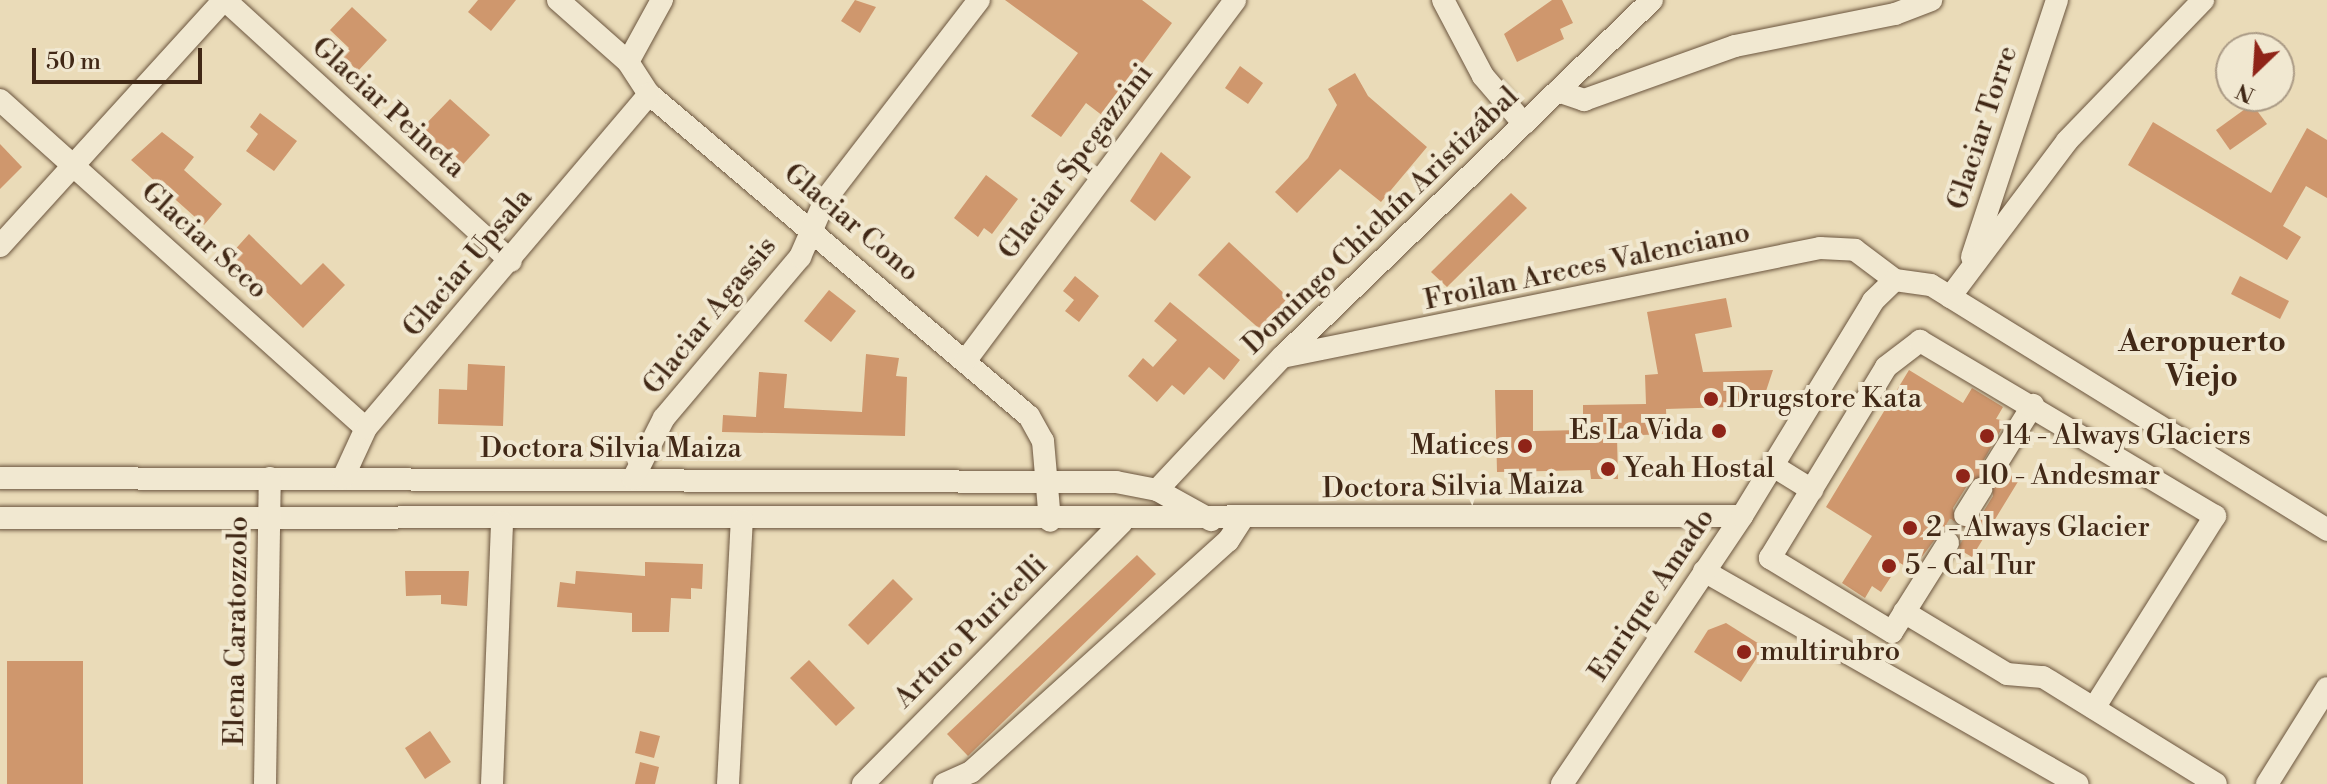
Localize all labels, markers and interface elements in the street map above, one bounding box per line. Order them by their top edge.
street label: Glaciar Peineta [304,30,472,186]
scale bar [36,32,206,82]
north arrow [2215,32,2295,112]
street label: Glaciar Torre [1941,42,2025,214]
text: 50 m [46,47,101,77]
street label: Glaciar Spegazzini [992,58,1160,266]
text: N [2232,76,2259,108]
street label: Domingo Chichín Aristizábal [1236,80,1526,362]
street label: Glaciar Cono [777,157,925,289]
street label: Glaciar Seco [134,175,274,307]
street label: Glaciar Upsala [396,182,540,344]
street label: Froilan Areces Valenciano [1421,216,1753,318]
street label: Glaciar Agassis [636,230,784,402]
district label: Aeropuerto Viejo [2118,324,2286,394]
place label: Drugstore Kata [1727,382,1922,416]
marker: Drugstore Kata [1702,390,1720,408]
place label: Es La Vida [1569,414,1703,448]
place label: 14 - Always Glaciers [2003,419,2251,453]
marker: Es La Vida [1710,422,1728,440]
marker: 14 - Always Glaciers [1978,427,1996,445]
place label: Matices [1410,429,1509,463]
street label: Doctora Silvia Maiza [480,432,742,466]
marker: Matices [1516,437,1534,455]
place label: Yeah Hostal [1624,452,1775,486]
place label: 10 - Andesmar [1979,459,2160,493]
marker: Yeah Hostal [1599,460,1617,478]
marker: 10 - Andesmar [1954,467,1972,485]
street label: Doctora Silvia Maiza [1322,468,1584,506]
street label: Enrique Amado [1582,502,1722,688]
place label: 2 - Always Glacier [1926,511,2150,545]
street label: Elena Caratozzolo [218,516,256,746]
marker: 2 - Always Glacier [1901,519,1919,537]
street label: Arturo Puricelli [888,549,1054,715]
place label: 5 - Cal Tur [1905,549,2036,583]
marker: 5 - Cal Tur [1880,557,1898,575]
place label: multirubro [1760,635,1900,669]
marker: multirubro [1735,643,1753,661]

